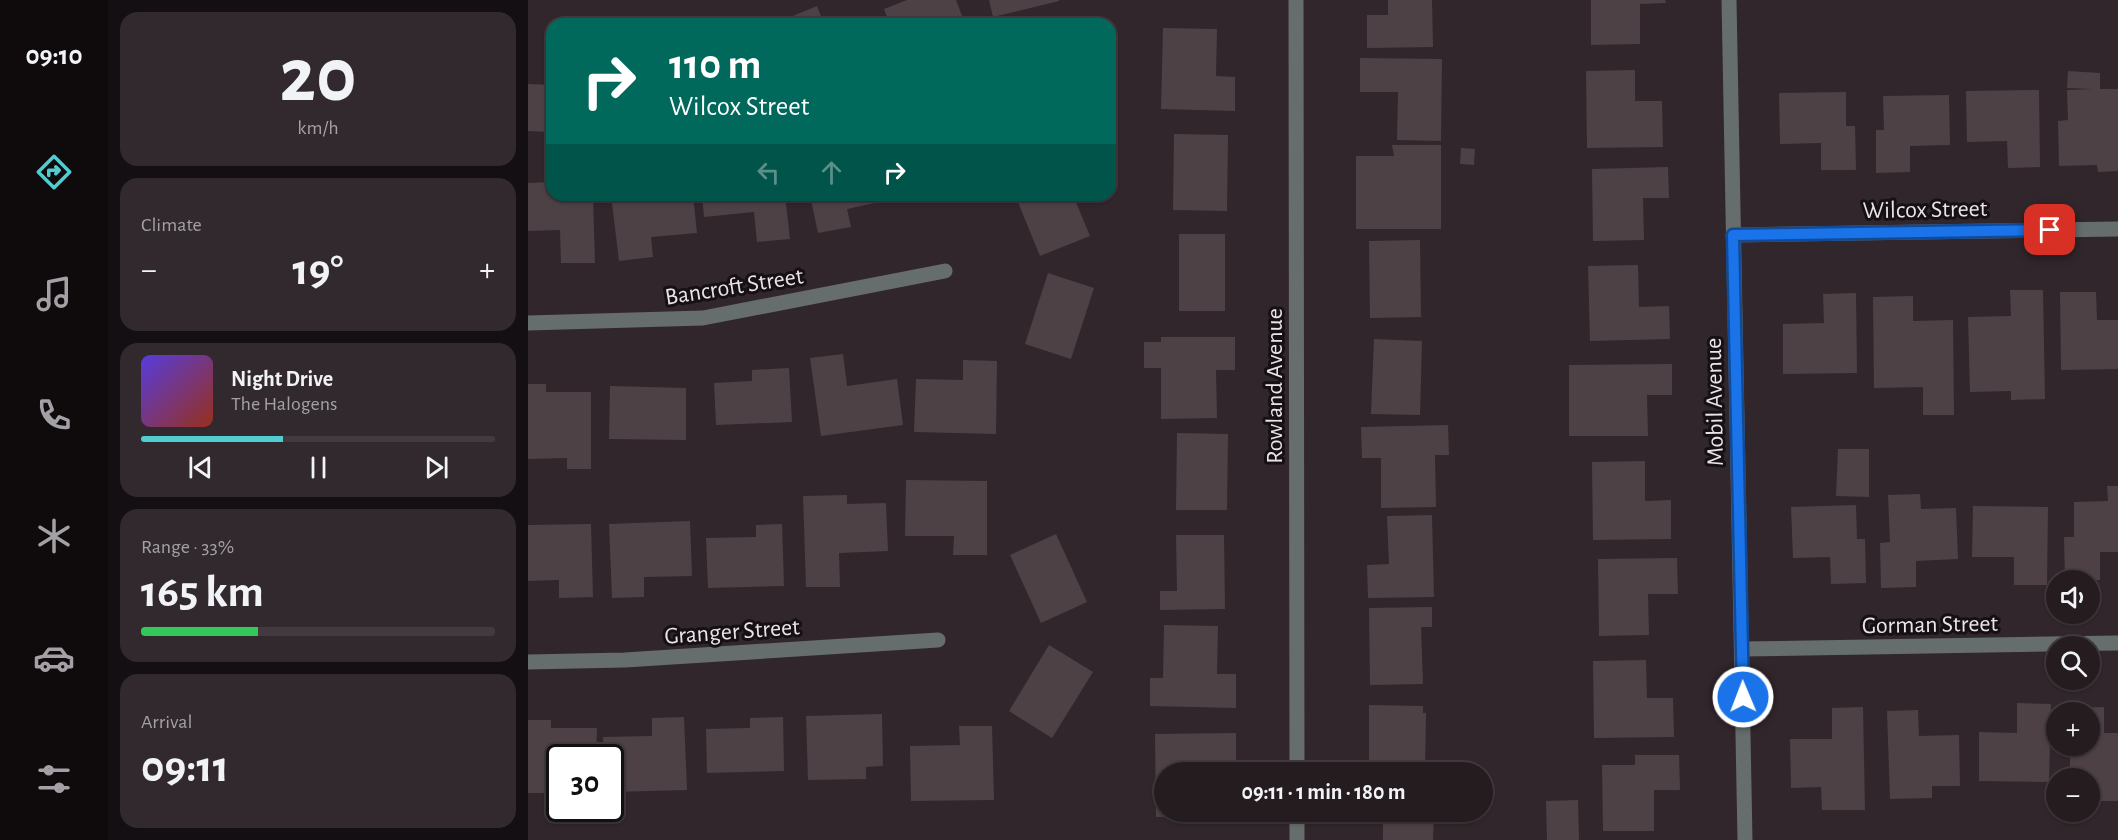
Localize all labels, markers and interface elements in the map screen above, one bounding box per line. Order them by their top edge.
text: 20 [279,38,357,116]
text: 09:10 [25,42,83,69]
icon: right [570,42,648,120]
text: 110 m [669,44,761,86]
text: Wilcox Street [669,93,809,120]
text: km/h [297,118,339,138]
icon: directions [33,151,75,193]
icon: left [752,156,785,189]
icon: ahead [815,156,848,189]
icon: right [878,156,911,189]
street label: Wilcox Street [1862,197,1988,223]
pin [2024,204,2075,255]
icon: arrive [2033,213,2066,246]
text: Climate [141,215,202,235]
text: 19° [292,248,344,293]
text: − [141,254,157,287]
text: + [479,254,495,287]
street label: Bancroft Street [663,264,805,310]
icon: music [33,273,75,315]
street label: Rowland Avenue [1263,308,1287,464]
street label: Mobil Avenue [1702,338,1728,466]
text: Night Drive [231,368,333,390]
icon: phone [33,394,75,436]
text: The Halogens [231,394,337,414]
icon: previous [184,451,217,484]
icon: pause [302,451,335,484]
icon: next [420,451,453,484]
icon: climate [33,515,75,557]
text: Range · 33% [141,537,234,557]
text: 165 km [141,570,264,615]
map controls [2046,570,2100,822]
button: sound [2046,570,2100,624]
street label: Gorman Street [1862,612,1999,638]
street label: Granger Street [664,615,801,649]
button: search [2046,636,2100,690]
icon: car [33,637,75,679]
position arrow [1711,665,1775,729]
button: + [2046,702,2100,756]
text: Arrival [141,712,192,732]
speed limit sign: 30 [546,744,624,822]
text: 09:11 [141,745,229,790]
icon: filters [33,758,75,800]
button: − [2046,768,2100,822]
text: 09:11 · 1 min · 180 m [1241,781,1406,803]

